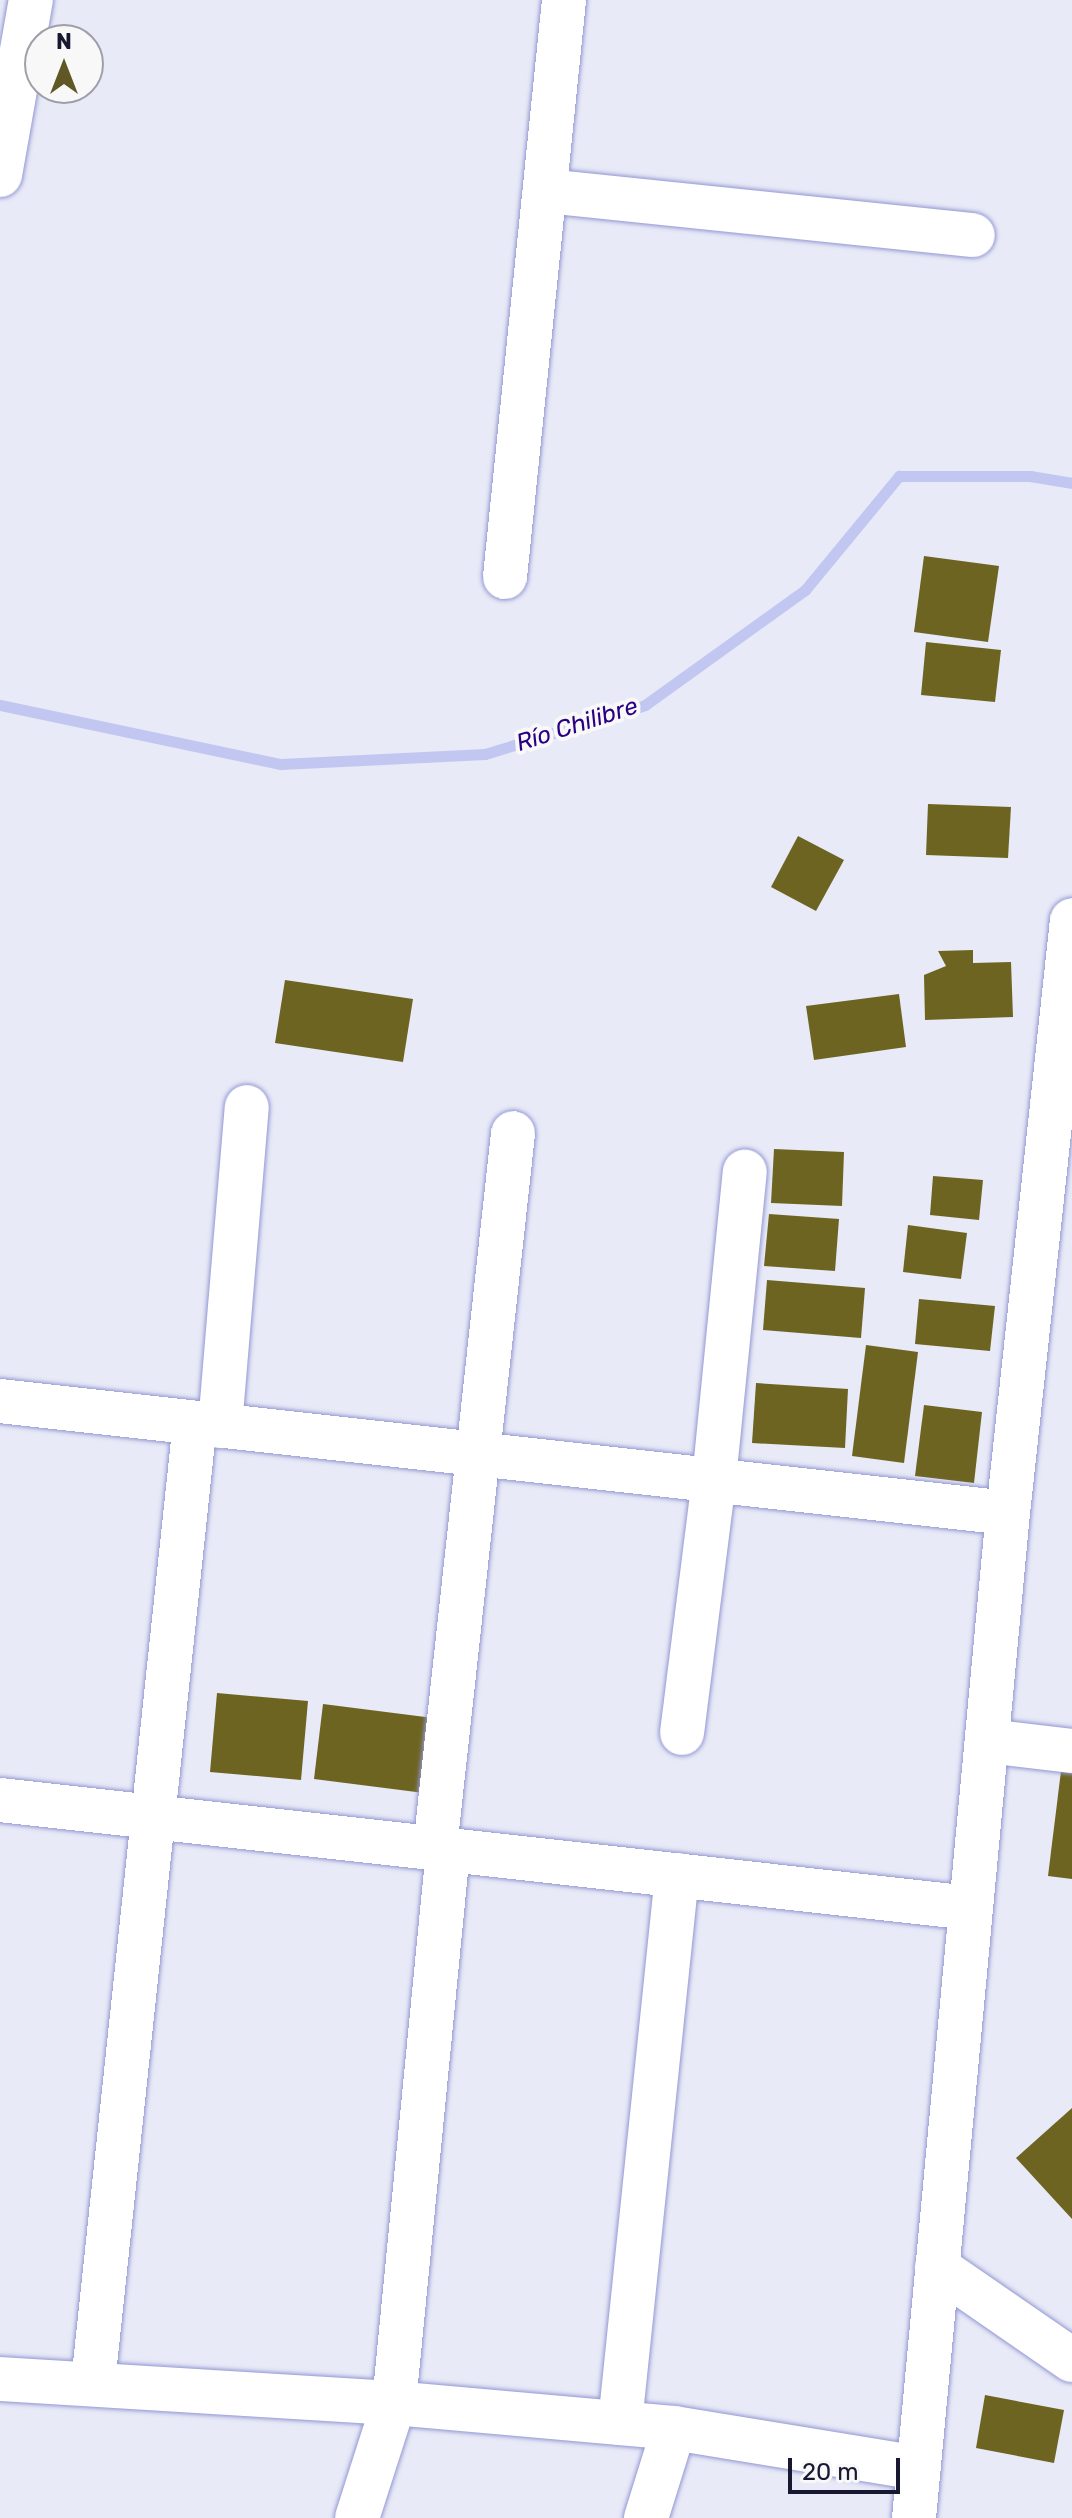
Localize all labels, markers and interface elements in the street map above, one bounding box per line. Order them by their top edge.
north arrow [24,24,104,104]
text: N [56,28,72,55]
water label: Río Chilibre [513,692,641,758]
scale bar [792,2442,904,2492]
text: 20 m [802,2458,859,2486]

